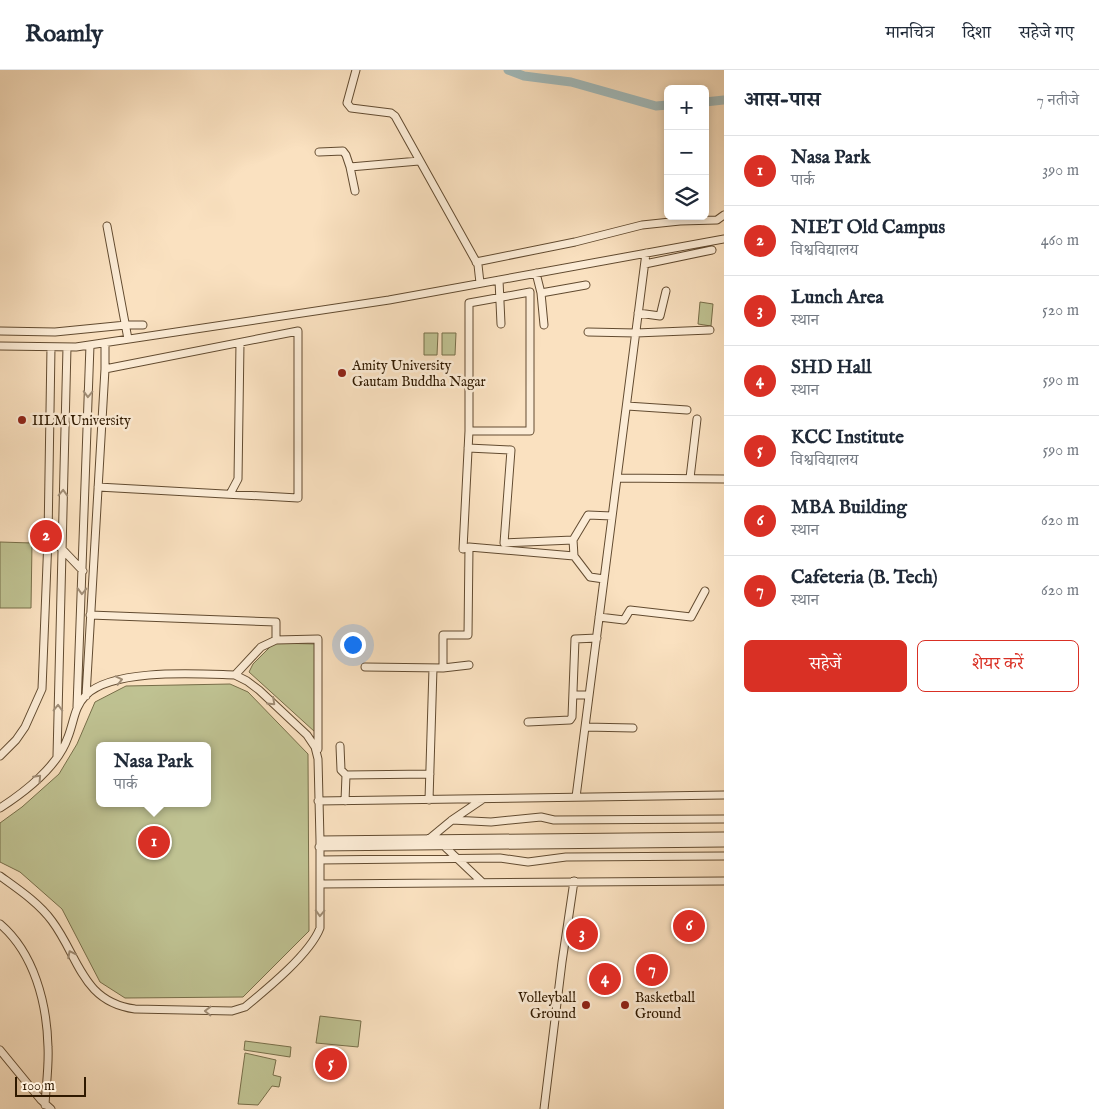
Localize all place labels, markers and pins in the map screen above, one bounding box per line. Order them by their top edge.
place label: Amity University Gautam Buddha Nagar [351,357,486,391]
marker: Amity University Gautam Buddha Nagar [336,367,348,379]
place label: IILM University [32,412,131,430]
marker: IILM University [16,414,28,426]
pin: 2 [30,517,62,555]
pin: 1 [138,823,170,861]
pin: 6 [673,907,705,945]
pin: 3 [566,915,598,953]
pin: 7 [636,951,668,989]
pin: 4 [589,960,621,998]
place label: Volleyball Ground [517,989,577,1023]
place label: Basketball Ground [635,989,695,1023]
marker: Volleyball Ground [580,999,592,1011]
marker: Basketball Ground [619,999,631,1011]
pin: 5 [315,1045,347,1083]

